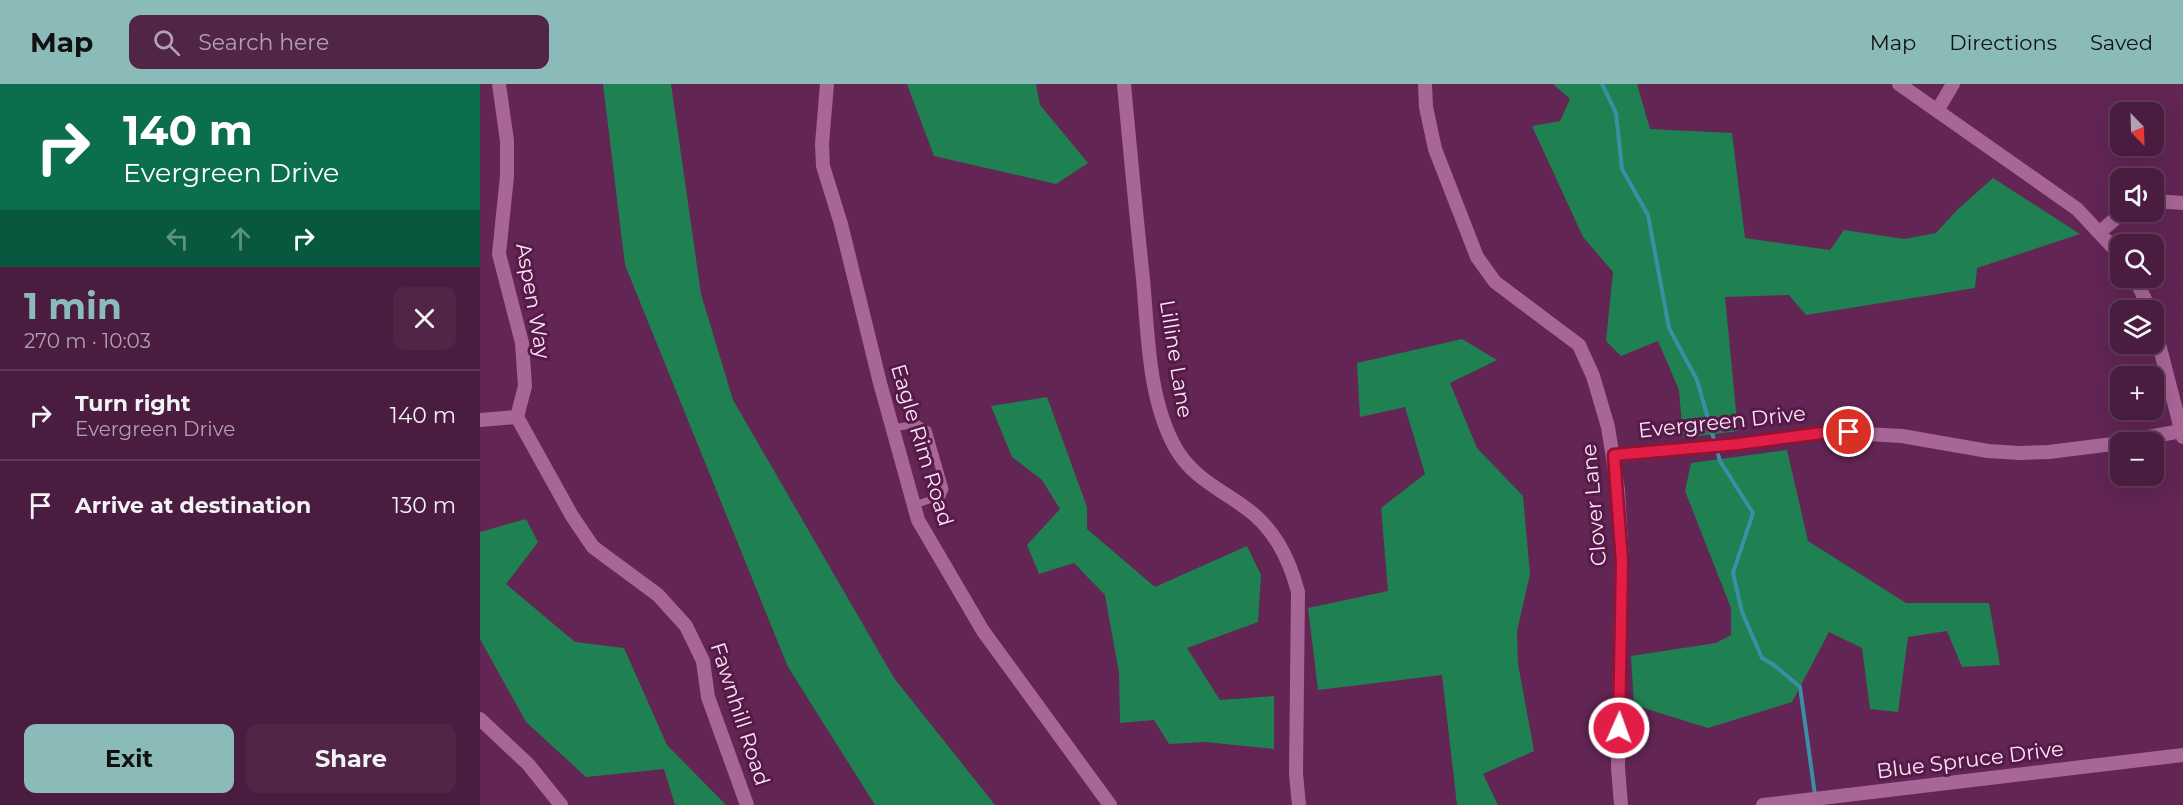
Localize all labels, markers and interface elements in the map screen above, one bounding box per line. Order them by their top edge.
search box [129,15,549,69]
text: Map [30,25,93,59]
icon: search [150,26,183,59]
text: Search here [198,29,329,56]
text: Map [1870,30,1916,55]
text: Directions [1949,30,2057,55]
text: Saved [2090,30,2153,55]
north arrow [2110,102,2164,156]
map controls [2110,102,2164,486]
text: 140 m [123,104,253,156]
icon: right [24,108,102,186]
text: Evergreen Drive [123,156,339,189]
button: sound [2110,168,2164,222]
icon: left [161,222,194,255]
icon: ahead [224,222,257,255]
icon: right [287,222,320,255]
button: search [2110,234,2164,288]
street label: Aspen Way [511,241,556,361]
text: 1 min [24,284,122,328]
button: close [393,287,456,350]
street label: Lilline Lane [1155,298,1198,420]
button: layers [2110,300,2164,354]
text: 270 m · 10:03 [24,329,151,353]
street label: Eagle Rim Road [886,361,959,529]
button: + [2110,366,2164,420]
text: Turn right [75,390,190,417]
icon: right [24,399,57,432]
street label: Evergreen Drive [1637,400,1807,443]
text: 140 m [390,402,456,429]
pin [1823,406,1874,457]
icon: arrive [1832,415,1865,448]
text: Evergreen Drive [75,417,235,441]
button: − [2110,432,2164,486]
street label: Clover Lane [1576,443,1611,567]
icon: arrive [24,489,57,522]
text: Arrive at destination [75,492,311,519]
text: 130 m [392,492,456,519]
street label: Fawnhill Road [706,639,775,789]
position arrow [1587,696,1651,760]
button: Exit [24,724,234,793]
button: Share [246,724,456,793]
street label: Blue Spruce Drive [1875,736,2065,783]

